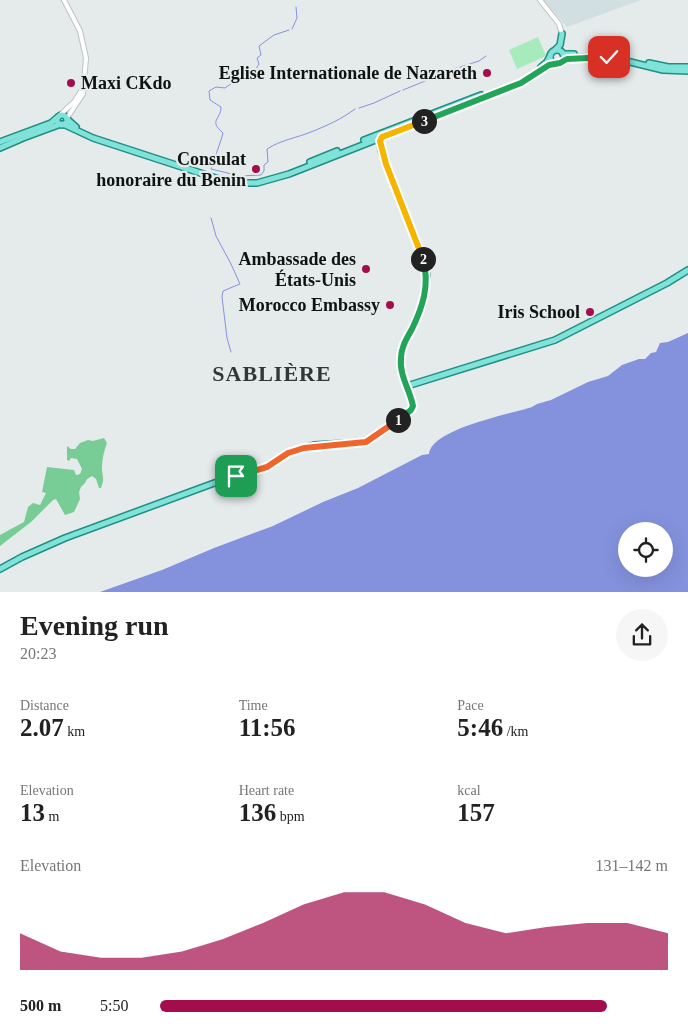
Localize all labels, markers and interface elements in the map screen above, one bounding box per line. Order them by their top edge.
pin [588,36,630,78]
icon: check [595,43,623,71]
place label: Eglise Internationale de Nazareth [219,63,477,83]
marker: Eglise Internationale de Nazareth [481,67,493,79]
place label: Maxi CKdo [81,73,172,93]
marker: Maxi CKdo [65,77,77,89]
pin: 3 [412,108,436,134]
text: 3 [421,114,428,129]
place label: Consulat honoraire du Benin [96,149,246,190]
marker: Consulat honoraire du Benin [250,163,262,175]
pin: 2 [410,246,436,272]
place label: Ambassade des États-Unis [238,249,356,290]
text: 2 [420,252,427,267]
marker: Ambassade des États-Unis [360,263,372,275]
place label: Morocco Embassy [239,295,380,315]
marker: Morocco Embassy [384,299,396,311]
place label: Iris School [497,302,580,322]
marker: Iris School [584,306,596,318]
district label: SABLIÈRE [212,361,332,386]
pin: 1 [386,408,410,432]
text: 1 [395,413,402,428]
pin [215,455,257,497]
icon: arrive [222,462,250,490]
map controls [618,522,673,577]
button: locate [618,522,673,577]
button: share [616,609,668,661]
text: Evening run [20,610,169,641]
text: 20:23 [20,645,56,662]
text: Distance [20,698,69,713]
text: Time [239,698,268,713]
text: Pace [457,698,484,713]
text: 2.07 [20,714,64,741]
text: 11:56 [239,714,296,741]
text: 5:46 [457,714,503,741]
text: km [64,724,85,739]
text: /km [503,724,528,739]
text: Elevation [20,783,74,798]
text: Heart rate [239,783,294,798]
text: kcal [457,783,481,798]
text: 13 [20,799,45,826]
text: 136 [239,799,276,826]
text: 157 [457,799,495,826]
text: m [45,809,59,824]
text: bpm [276,809,305,824]
text: Elevation [20,857,81,874]
text: 131–142 m [596,857,668,874]
text: 500 m [20,997,61,1014]
text: 5:50 [100,997,128,1014]

